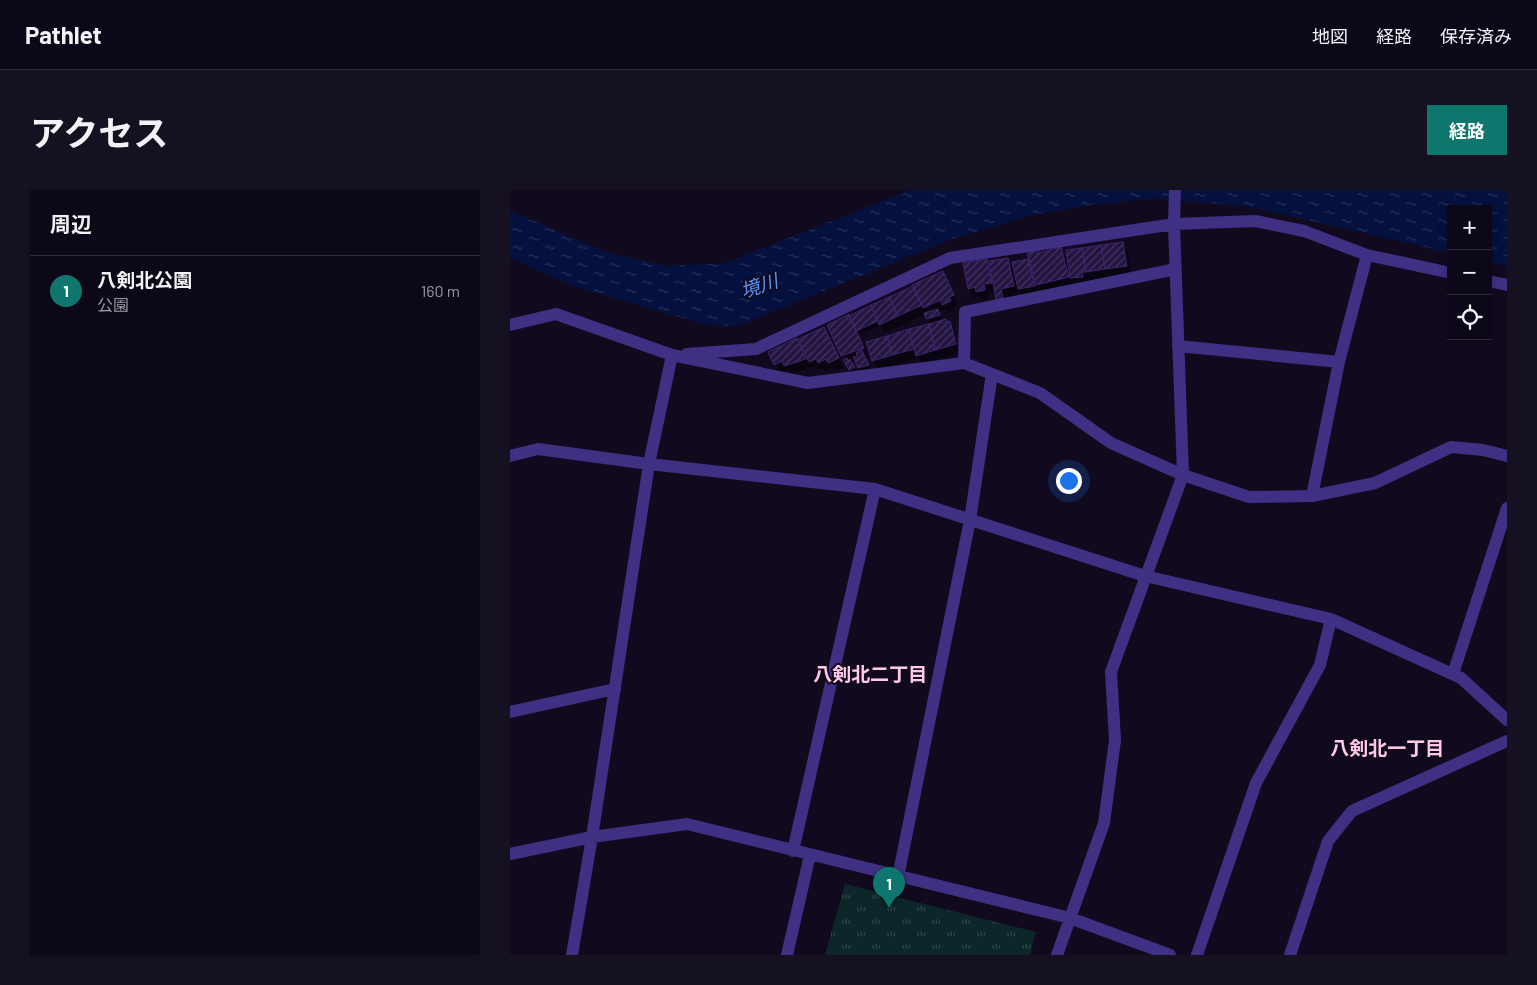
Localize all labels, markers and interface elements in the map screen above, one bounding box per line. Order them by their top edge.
text: Pathlet [25,20,102,49]
text: 地図 [1312,25,1348,47]
text: 経路 [1376,25,1412,47]
text: 保存済み [1440,25,1512,47]
button: 経路 [1427,105,1507,155]
text: アクセス [30,111,168,153]
map controls [1447,205,1492,340]
button: + [1447,205,1492,250]
text: 周辺 [50,211,92,236]
button: − [1447,250,1492,295]
text: 八剣北公園 [97,268,192,291]
water label: 境川 [737,268,783,302]
text: 1 [63,281,69,300]
text: 160 m [421,281,460,300]
text: 公園 [97,295,129,314]
button: locate [1447,295,1492,340]
your location [1056,468,1082,494]
district label: 八剣北二丁目 [813,662,927,685]
district label: 八剣北一丁目 [1330,736,1444,759]
pin: 1 [873,867,905,908]

